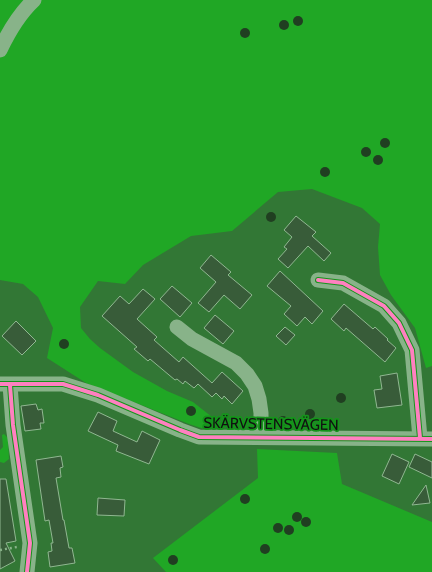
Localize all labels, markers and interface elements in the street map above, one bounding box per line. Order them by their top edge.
street label: SKÄRVSTENSVÄGEN [203,414,339,434]

